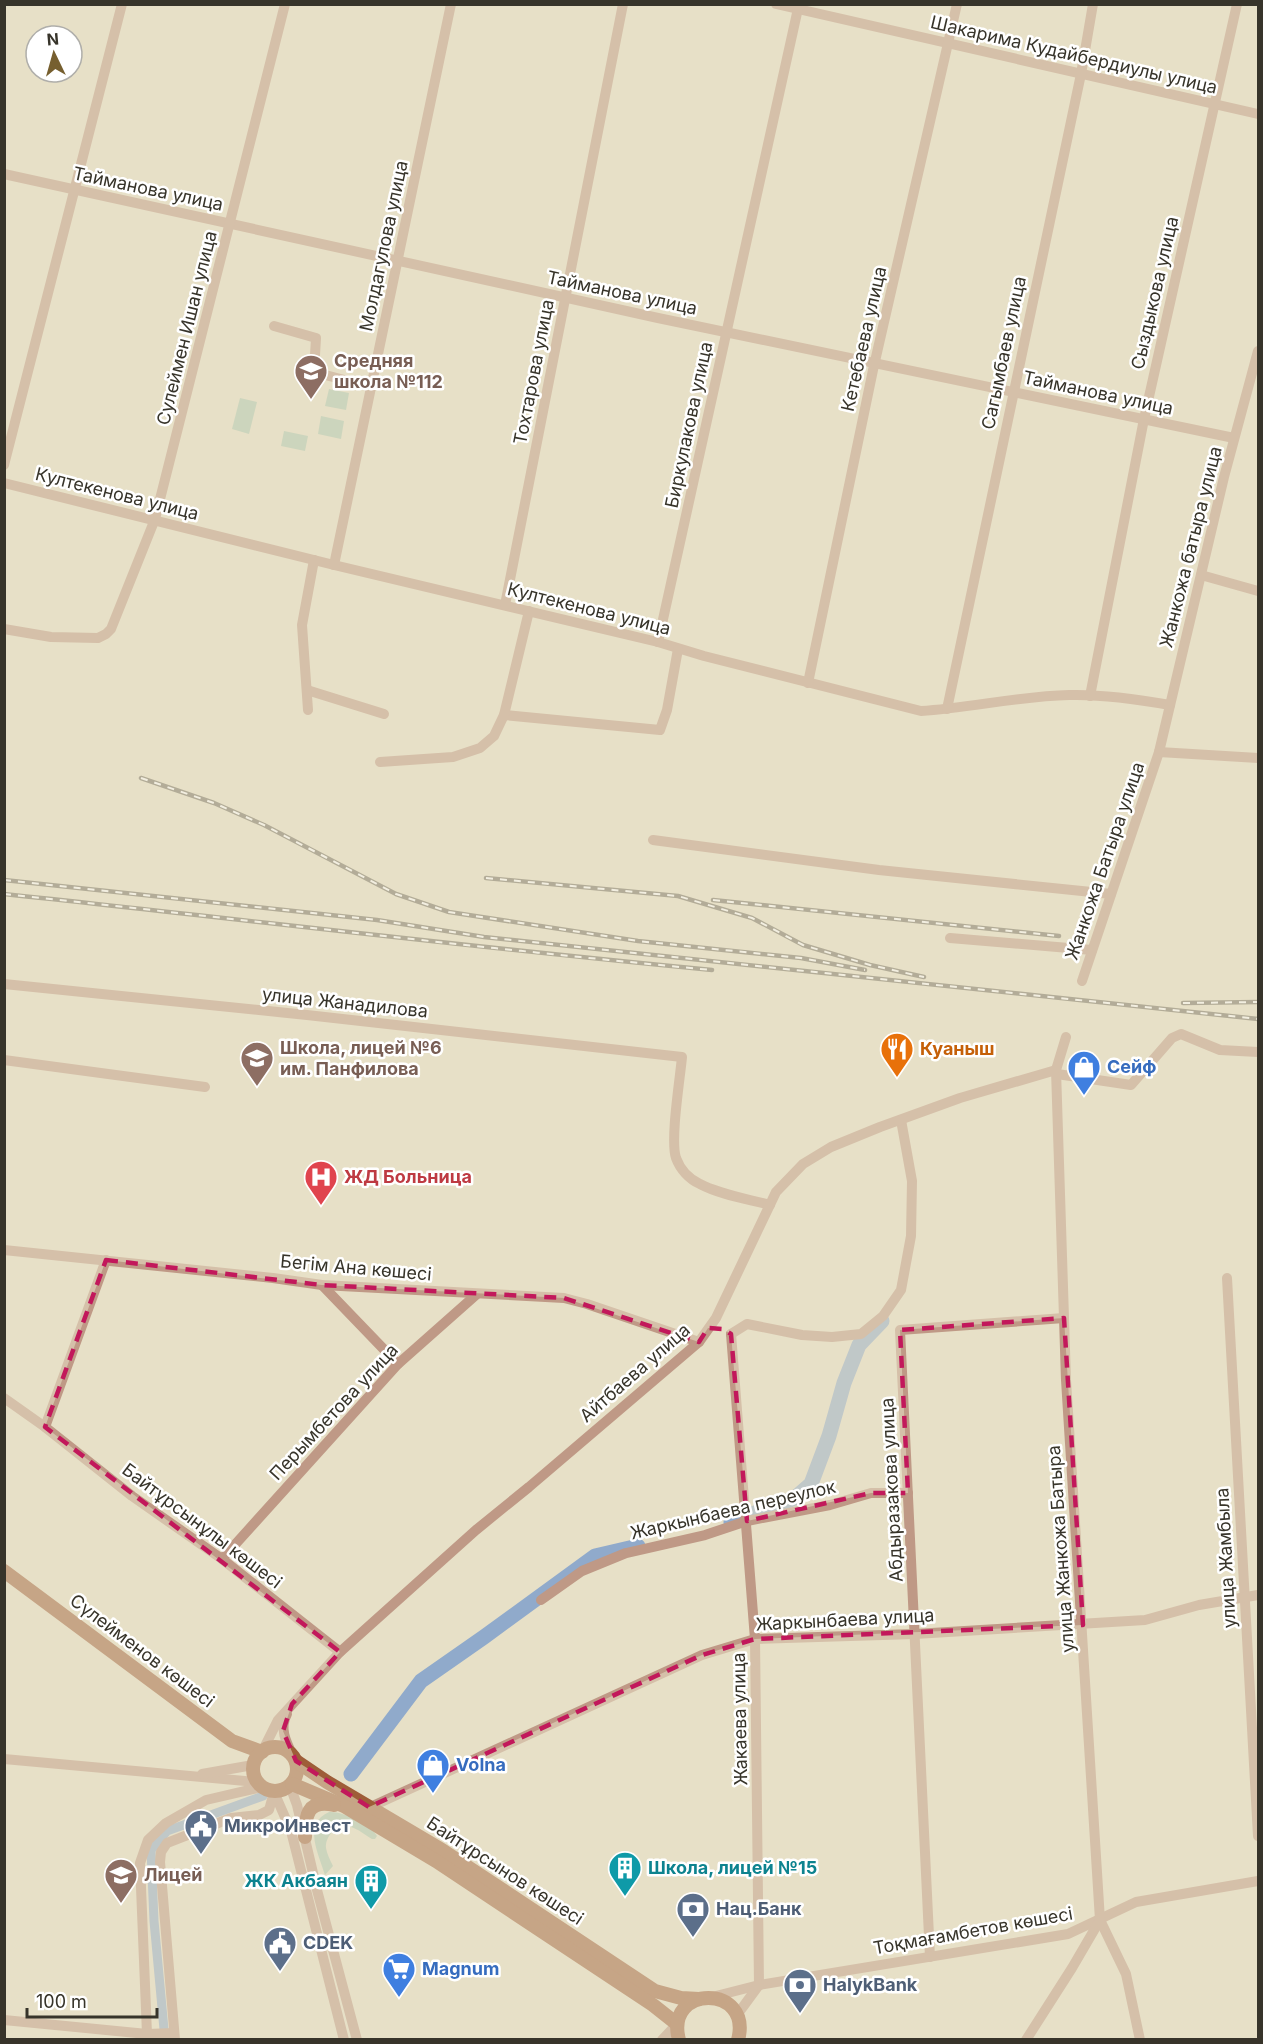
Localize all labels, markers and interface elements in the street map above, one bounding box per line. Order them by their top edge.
street label: Шакарима Кудайбердиулы улица [929,11,1220,98]
north arrow [24,24,84,84]
text: N [46,29,60,50]
street label: Молдагулова улица [355,159,412,333]
street label: Тайманова улица [71,162,225,215]
street label: Сыздыкова улица [1127,214,1182,371]
street label: Сулеймен Ишан улица [152,229,221,427]
street label: Кетебаева улица [837,264,890,413]
street label: Тайманова улица [545,266,699,319]
street label: Сагымбаев улица [977,274,1030,431]
street label: Тохтарова улица [509,297,558,446]
street label: Биркулакова улица [661,340,716,510]
place label: Средняя школа №112 [334,350,443,392]
school or university icon: Средняя школа №112 [293,353,329,400]
street label: Тайманова улица [1021,366,1175,419]
street label: Жанкожа батыра улица [1155,444,1226,650]
street label: Култекенова улица [33,463,201,524]
street label: Култекенова улица [505,578,673,639]
street label: Жанкожа Батыра улица [1061,759,1148,962]
street label: улица Жанадилова [261,983,429,1022]
restaurant icon: Куаныш [879,1031,915,1078]
place label: Школа, лицей №6 им. Панфилова [280,1037,442,1079]
place label: Куаныш [920,1038,995,1059]
school or university icon: Школа, лицей №6 им. Панфилова [239,1040,275,1087]
shop icon: Сейф [1066,1049,1102,1096]
place label: Сейф [1107,1056,1156,1077]
hospital icon: ЖД Больница [303,1159,339,1206]
place label: ЖД Больница [344,1166,472,1187]
street label: Бегім Ана көшесі [279,1250,433,1285]
street label: Айтбаева улица [575,1319,694,1426]
street label: Перымбетова улица [265,1339,402,1484]
street label: Абдыразакова улица [876,1397,907,1583]
street label: улица Жанкожа Батыра [1043,1445,1078,1653]
street label: Байтұрсынұлы көшесі [118,1459,286,1592]
street label: Жаркынбаева переулок [628,1476,838,1543]
street label: улица Жамбыла [1211,1487,1240,1629]
street label: Сүлейменов көшесі [66,1590,219,1712]
street label: Жаркынбаева улица [755,1604,935,1635]
street label: Жакаева улица [728,1652,751,1786]
shop icon: Volna [415,1747,451,1794]
place label: Volna [456,1754,506,1775]
public building icon: МикроИнвест [183,1808,219,1855]
street label: Байтұрсынов көшесі [423,1812,588,1929]
place label: МикроИнвест [224,1815,351,1836]
building icon: Школа, лицей №15 [607,1850,643,1897]
school or university icon: Лицей [103,1857,139,1904]
place label: Школа, лицей №15 [648,1857,817,1878]
building icon: ЖК Акбаян [353,1863,389,1910]
place label: Лицей [144,1864,202,1885]
place label: ЖК Акбаян [245,1870,348,1891]
bank icon: Нац.Банк [675,1891,711,1938]
place label: Нац.Банк [716,1898,802,1919]
street label: Тоқмағамбетов көшесі [872,1903,1074,1958]
public building icon: CDEK [262,1925,298,1972]
place label: CDEK [303,1932,353,1953]
supermarket icon: Magnum [381,1951,417,1998]
place label: Magnum [422,1958,499,1979]
bank icon: HalykBank [782,1967,818,2014]
place label: HalykBank [823,1974,918,1995]
scale bar [27,1981,158,2019]
text: 100 m [36,1991,87,2012]

